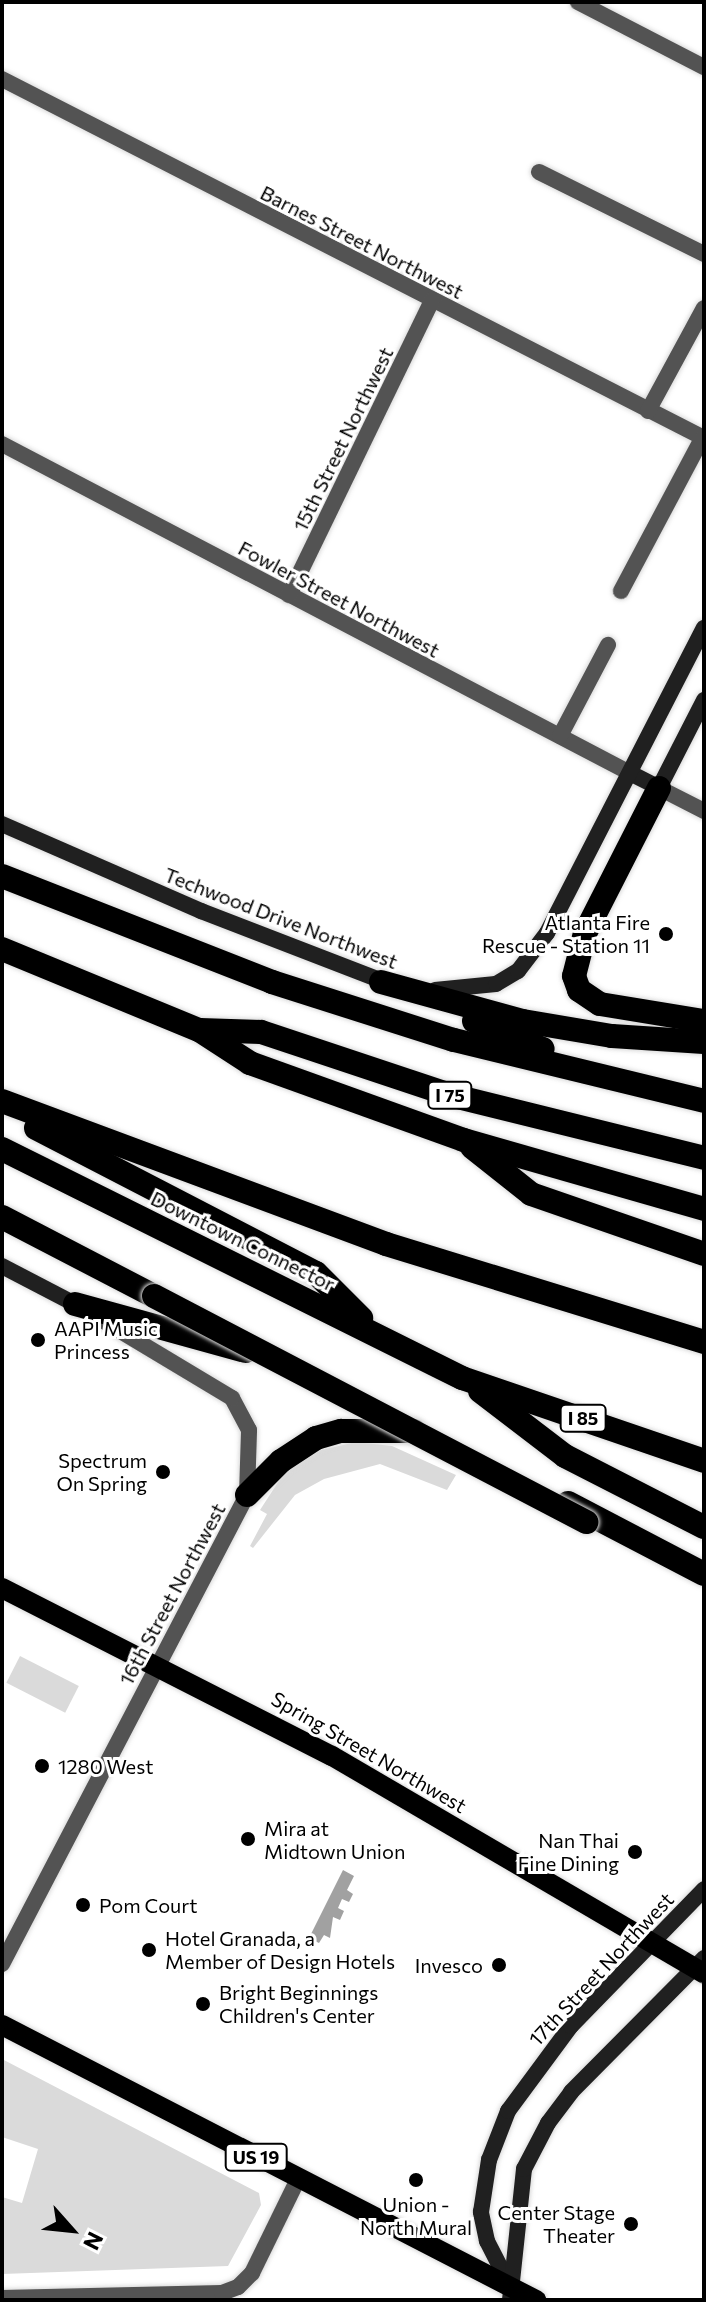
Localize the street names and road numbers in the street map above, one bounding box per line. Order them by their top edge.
street label: Barnes Street Northwest [257,180,467,304]
street label: 15th Street Northwest [288,343,398,535]
street label: Fowler Street Northwest [234,536,444,662]
street label: Techwood Drive Northwest [161,862,401,974]
road number: I 75 [426,1081,474,1109]
street label: Downtown Connector [147,1186,339,1296]
road number: I 85 [559,1404,607,1432]
street label: 16th Street Northwest [114,1499,230,1689]
street label: Spring Street Northwest [267,1686,471,1818]
street label: 17th Street Northwest [524,1887,678,2051]
road number: US 19 [224,2143,288,2171]

